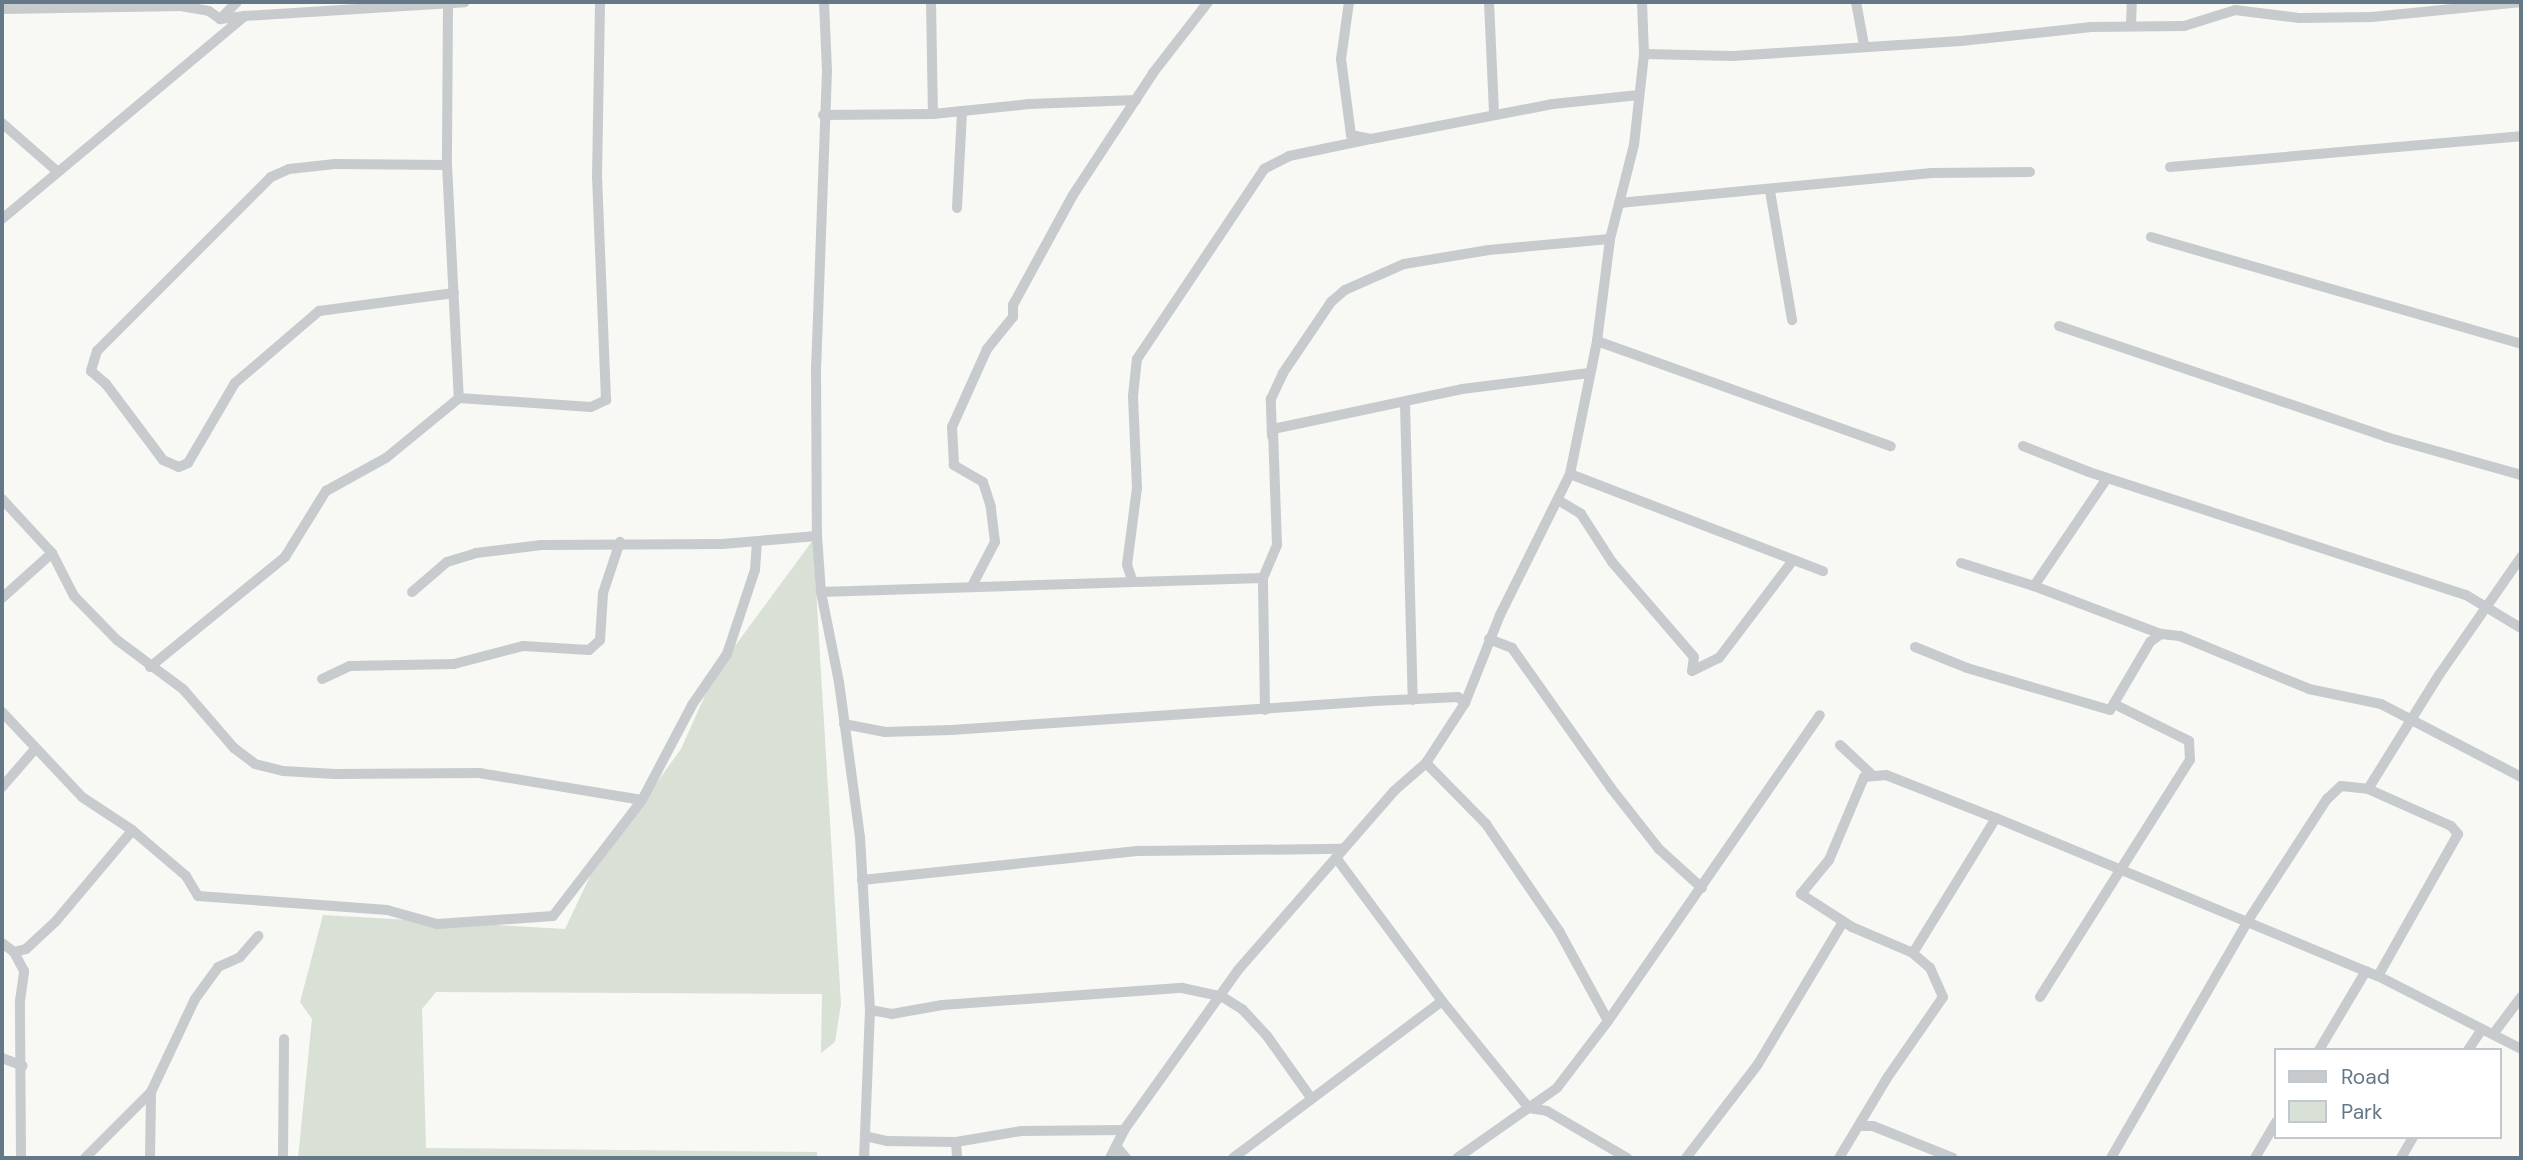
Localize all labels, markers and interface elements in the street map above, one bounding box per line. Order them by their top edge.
legend [2274,1048,2502,1139]
text: Road [2341,1063,2390,1091]
text: Park [2341,1098,2382,1126]

